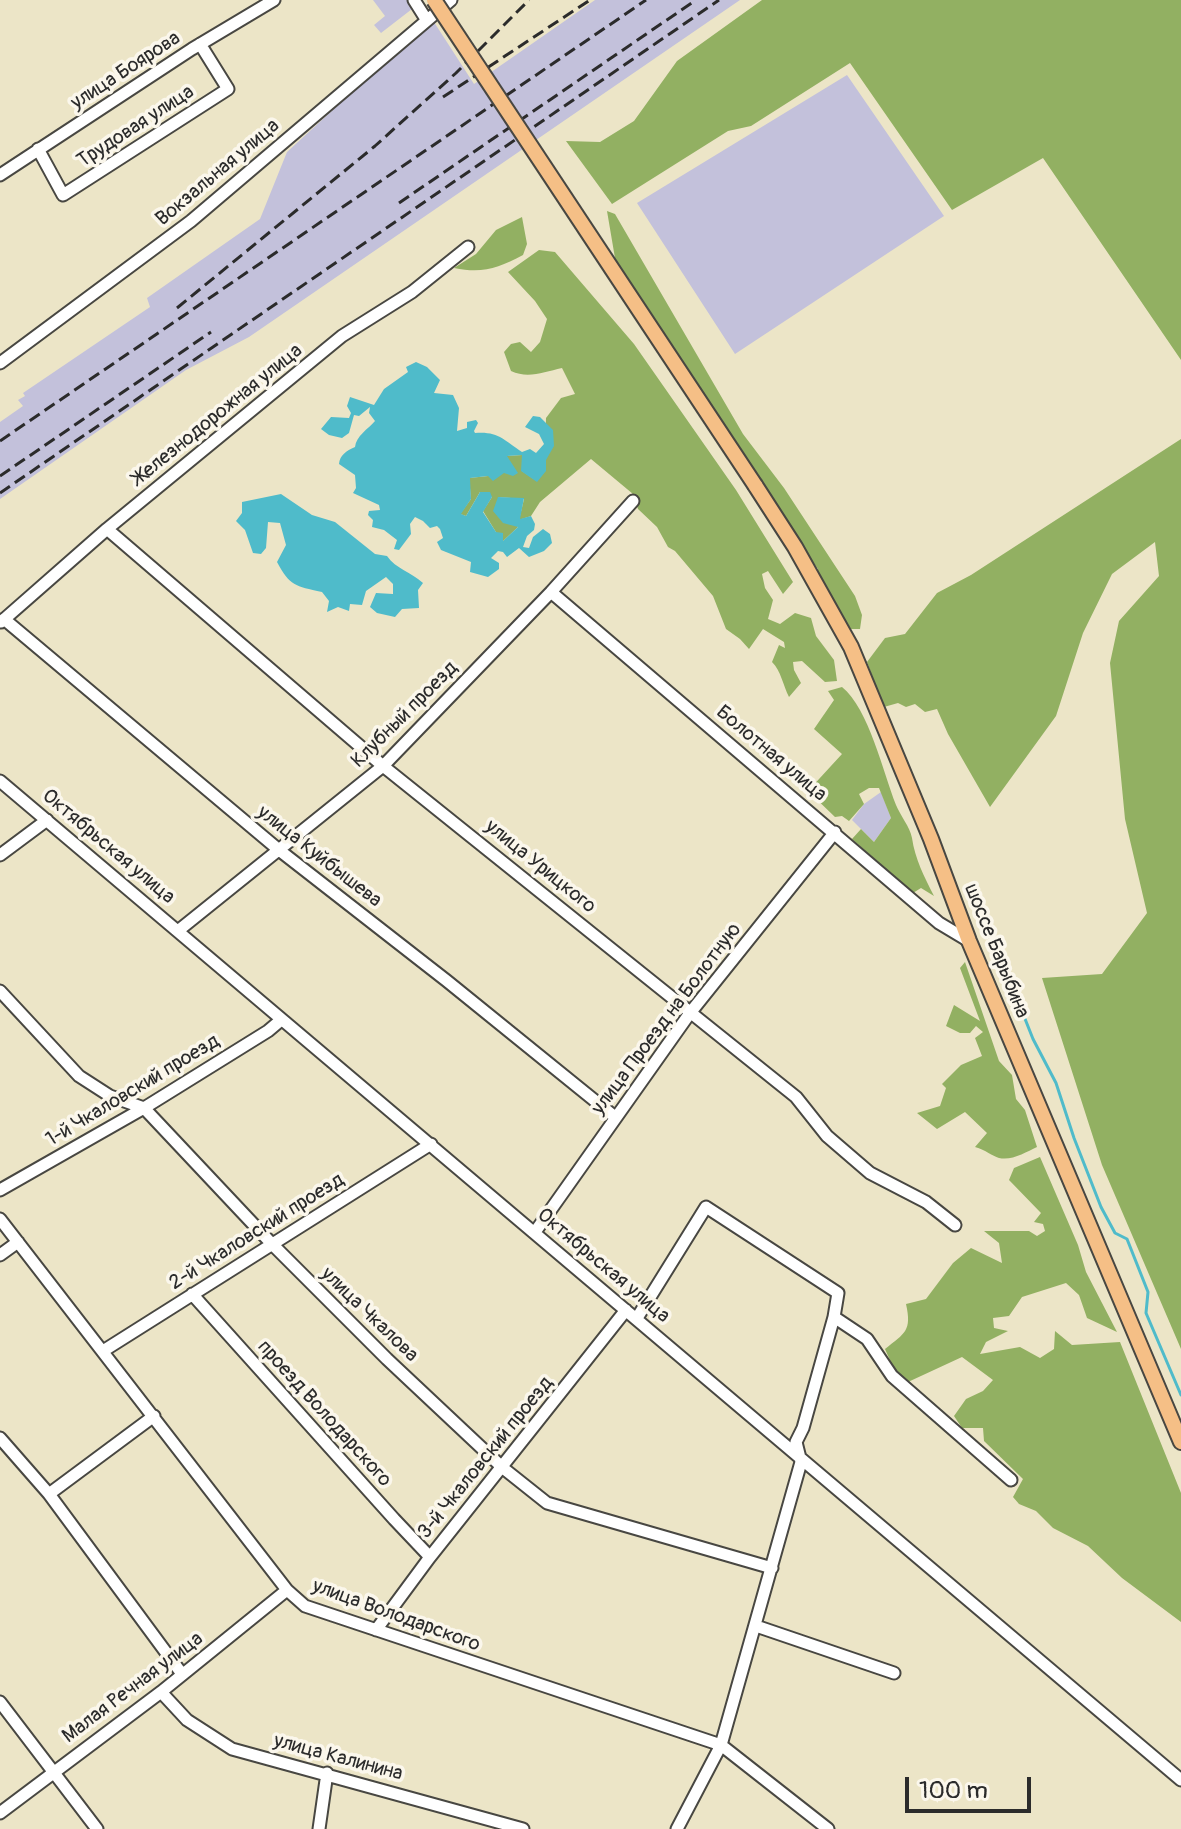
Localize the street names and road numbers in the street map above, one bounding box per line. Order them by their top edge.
street label: улица Боярова [67,27,185,115]
street label: Трудовая улица [73,80,199,174]
street label: Вокзальная улица [151,114,285,232]
street label: Железнодорожная улица [128,339,308,491]
street label: Клубный проезд [347,657,463,773]
street label: Болотная улица [711,701,831,807]
street label: Октябрьская улица [37,784,179,910]
street label: улица Куйбышева [252,801,386,913]
street label: улица Урицкого [480,815,600,919]
street label: шоссе Барыбина [958,880,1034,1022]
street label: улица Проезд на Болотную [587,918,747,1120]
street label: 1-й Чкаловский проезд [42,1030,224,1152]
street label: 2-й Чкаловский проезд [165,1168,349,1296]
street label: Октябрьская улица [532,1203,674,1329]
street label: улица Чкалова [315,1263,423,1367]
street label: проезд Володарского [252,1336,396,1492]
street label: 3-й Чкаловский проезд [413,1372,559,1544]
street label: улица Володарского [309,1574,483,1658]
street label: Малая Речная улица [58,1627,208,1749]
street label: улица Калинина [271,1729,405,1787]

